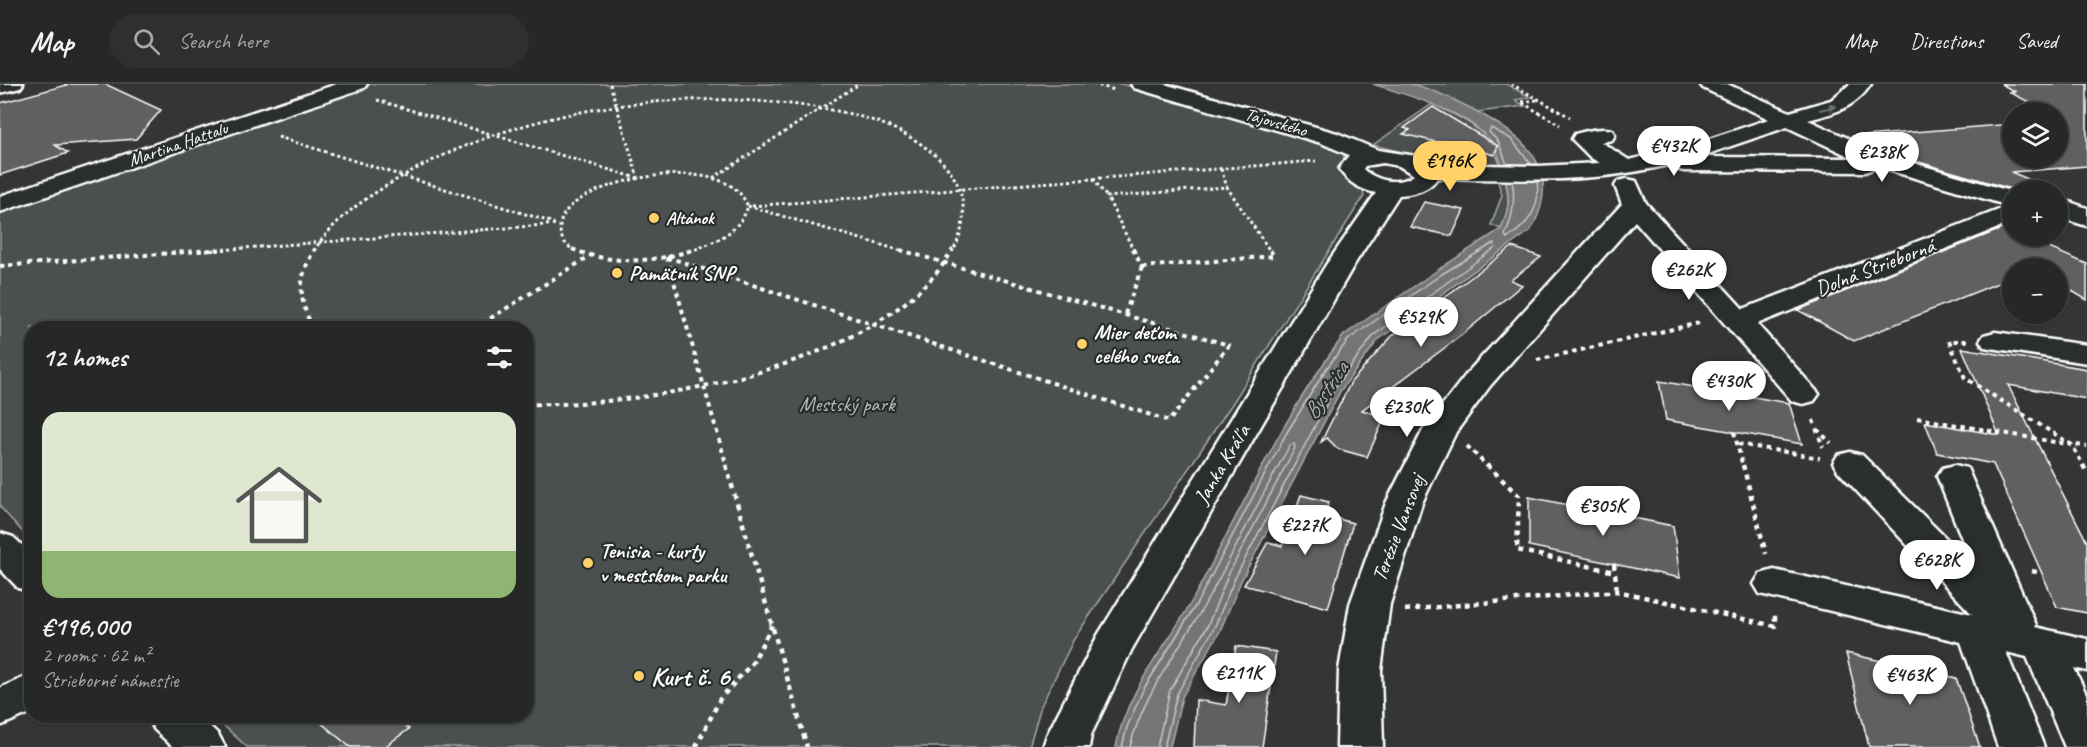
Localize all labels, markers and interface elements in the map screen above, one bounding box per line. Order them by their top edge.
search box [109,14,529,68]
text: Map [30,24,73,59]
icon: search [130,25,163,58]
text: Search here [178,27,268,55]
text: Map [1845,28,1877,54]
text: Directions [1910,28,1983,54]
text: Saved [2016,28,2057,54]
map controls [2002,102,2068,324]
button: layers [2002,102,2068,168]
street label: Tajovského [1242,103,1311,142]
one-way arrow [1819,103,1837,113]
street label: Martina Hattalu [126,116,232,171]
pin: €432K [1632,126,1716,177]
pin: €238K [1840,132,1924,183]
text: €432K [1651,133,1697,158]
text: €238K [1859,139,1905,164]
pin: €196K [1408,141,1492,192]
text: €196K [1427,148,1473,173]
button: + [2002,180,2068,246]
place label: Altánok [666,207,716,229]
marker: Altánok [647,211,661,225]
street label: Dolná Strieborná [1812,232,1940,302]
pin: €262K [1647,250,1731,301]
text: €262K [1666,257,1712,282]
button: − [2002,258,2068,324]
place label: Pamätník SNP [629,260,737,286]
marker: Pamätník SNP [610,266,624,280]
pin: €529K [1379,297,1463,348]
text: €529K [1398,304,1444,329]
place label: Mier deťom celého sveta [1094,319,1181,369]
marker: Mier deťom celého sveta [1075,337,1089,351]
text: 12 homes [42,341,127,374]
icon: filters [483,341,516,374]
water label: Bystrica [1297,355,1356,424]
pin: €430K [1687,361,1771,412]
text: €430K [1706,368,1752,393]
pin: €230K [1365,387,1449,438]
park label: Mestský park [799,391,896,417]
text: €230K [1384,394,1430,419]
street label: Janka Kráľa [1188,418,1257,509]
icon: home [225,451,333,559]
street label: Terézie Vansovej [1366,469,1431,585]
pin: €305K [1561,486,1645,537]
text: €305K [1580,493,1626,518]
pin: €227K [1263,505,1347,556]
text: €227K [1282,512,1328,537]
place label: Tenisia - kurty v mestskom parku [600,538,728,588]
pin: €628K [1895,540,1979,591]
text: €628K [1914,547,1960,572]
marker: Tenisia - kurty v mestskom parku [581,556,595,570]
text: €196,000 [42,610,129,643]
text: 2 rooms · 62 m² [42,643,150,668]
pin: €211K [1197,653,1281,704]
pin: €463K [1868,655,1952,706]
place label: Kurt č. 6 [651,660,731,693]
text: €211K [1216,660,1262,685]
text: €463K [1887,662,1933,687]
text: Strieborné námestie [42,668,179,693]
marker: Kurt č. 6 [632,669,646,683]

